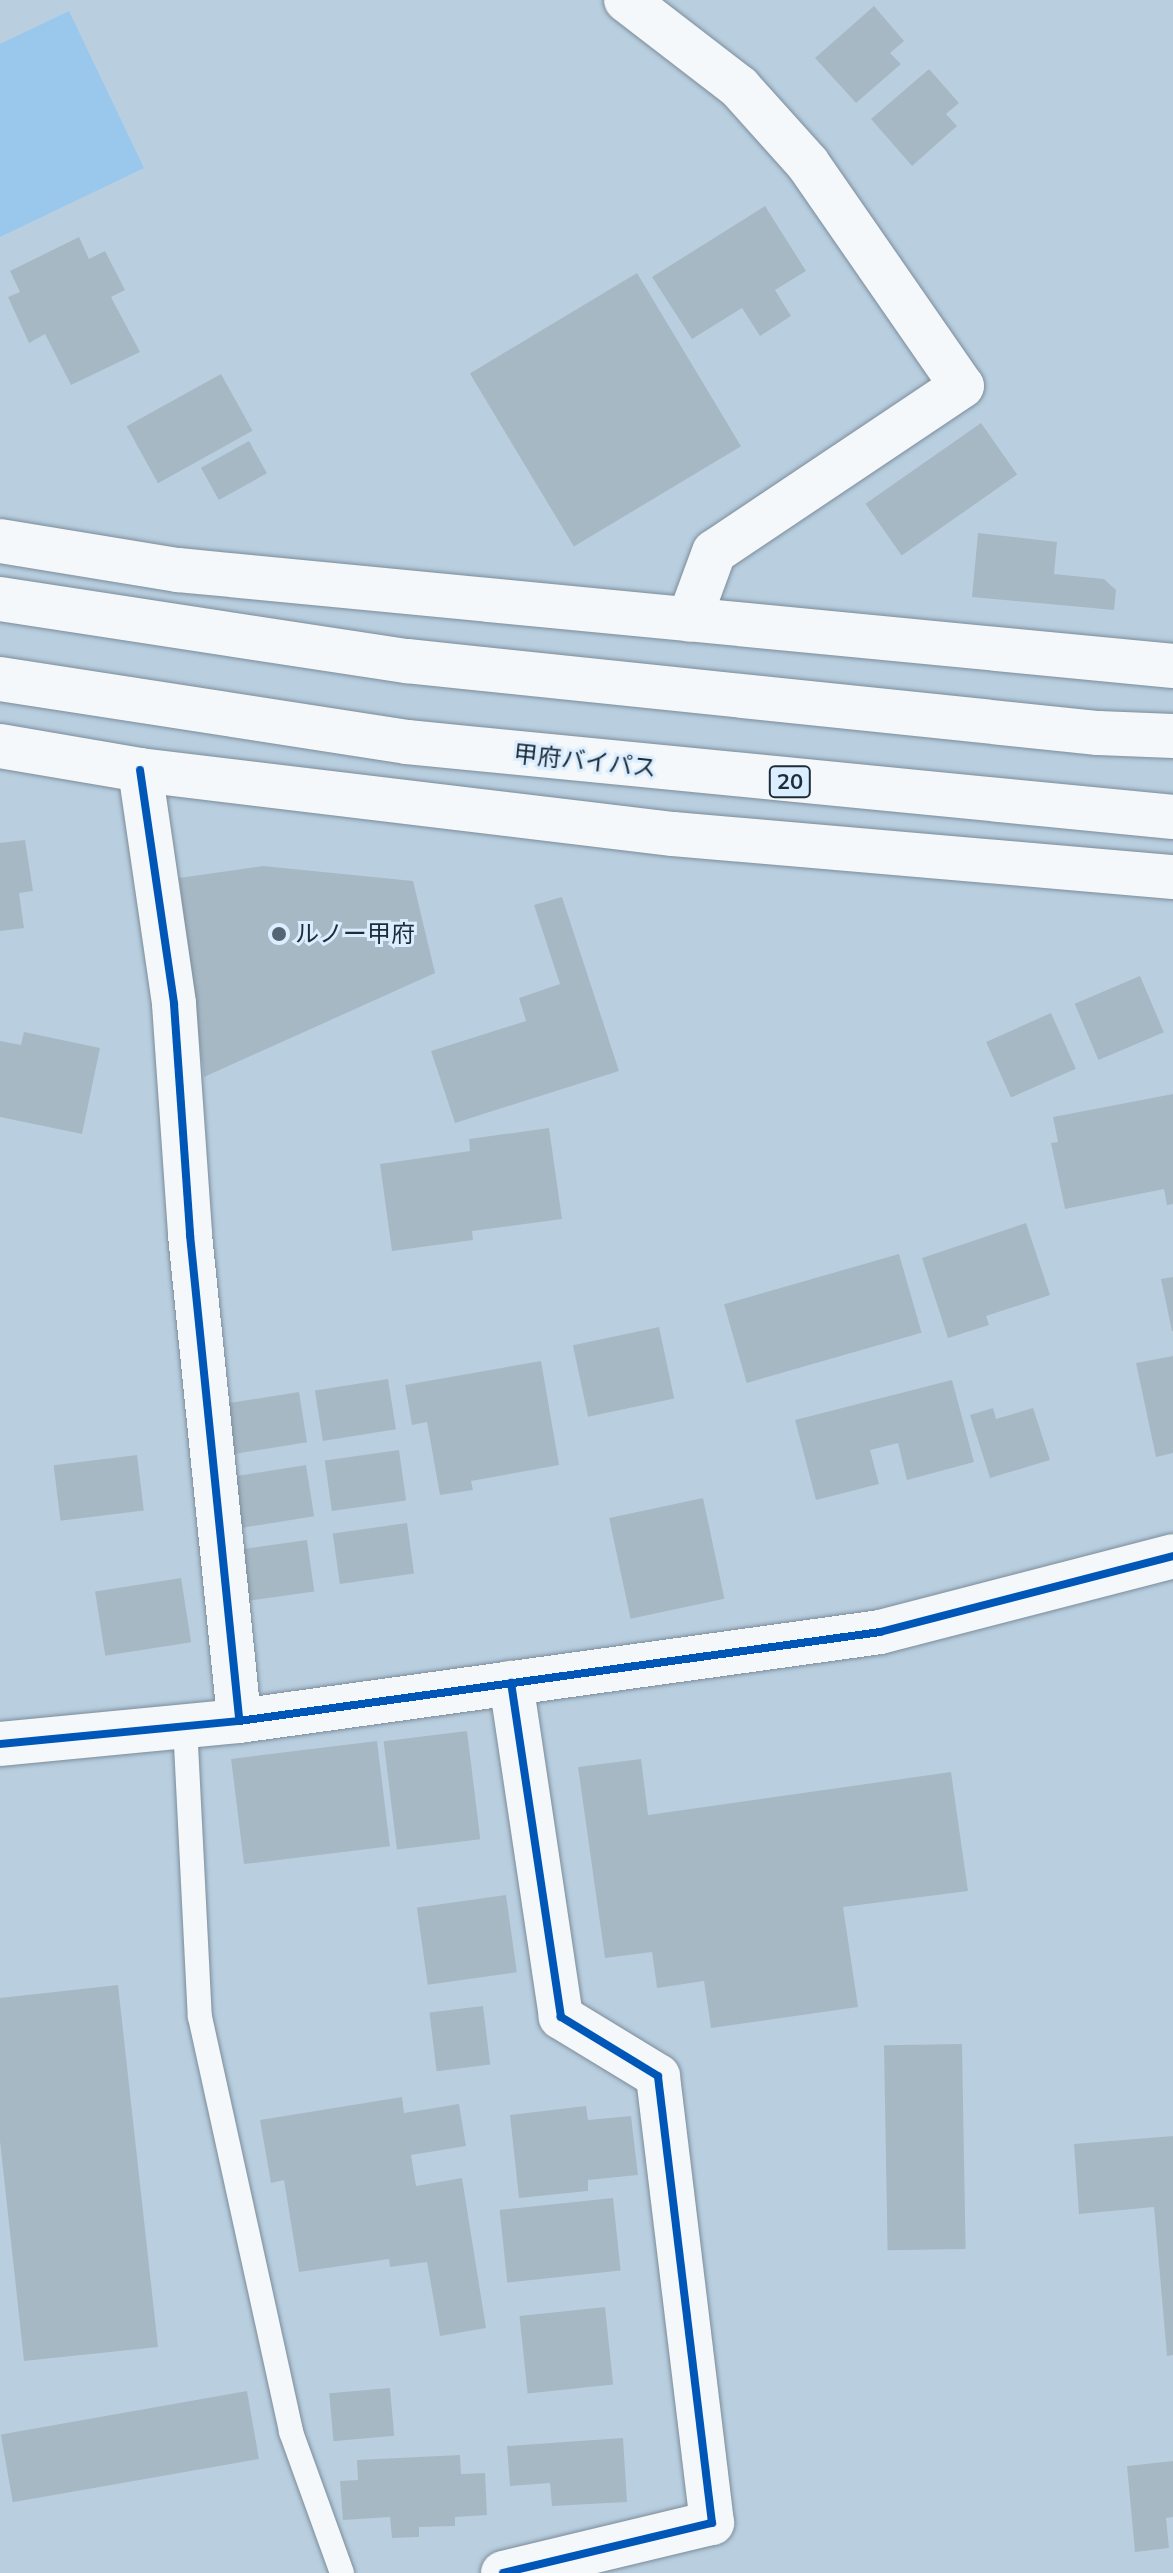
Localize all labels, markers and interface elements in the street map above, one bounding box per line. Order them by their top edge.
street label: 甲府バイパス [512,739,658,783]
road number: 20 [768,764,812,800]
place label: ルノー甲府 [295,920,415,948]
marker: ルノー甲府 [270,925,288,943]

